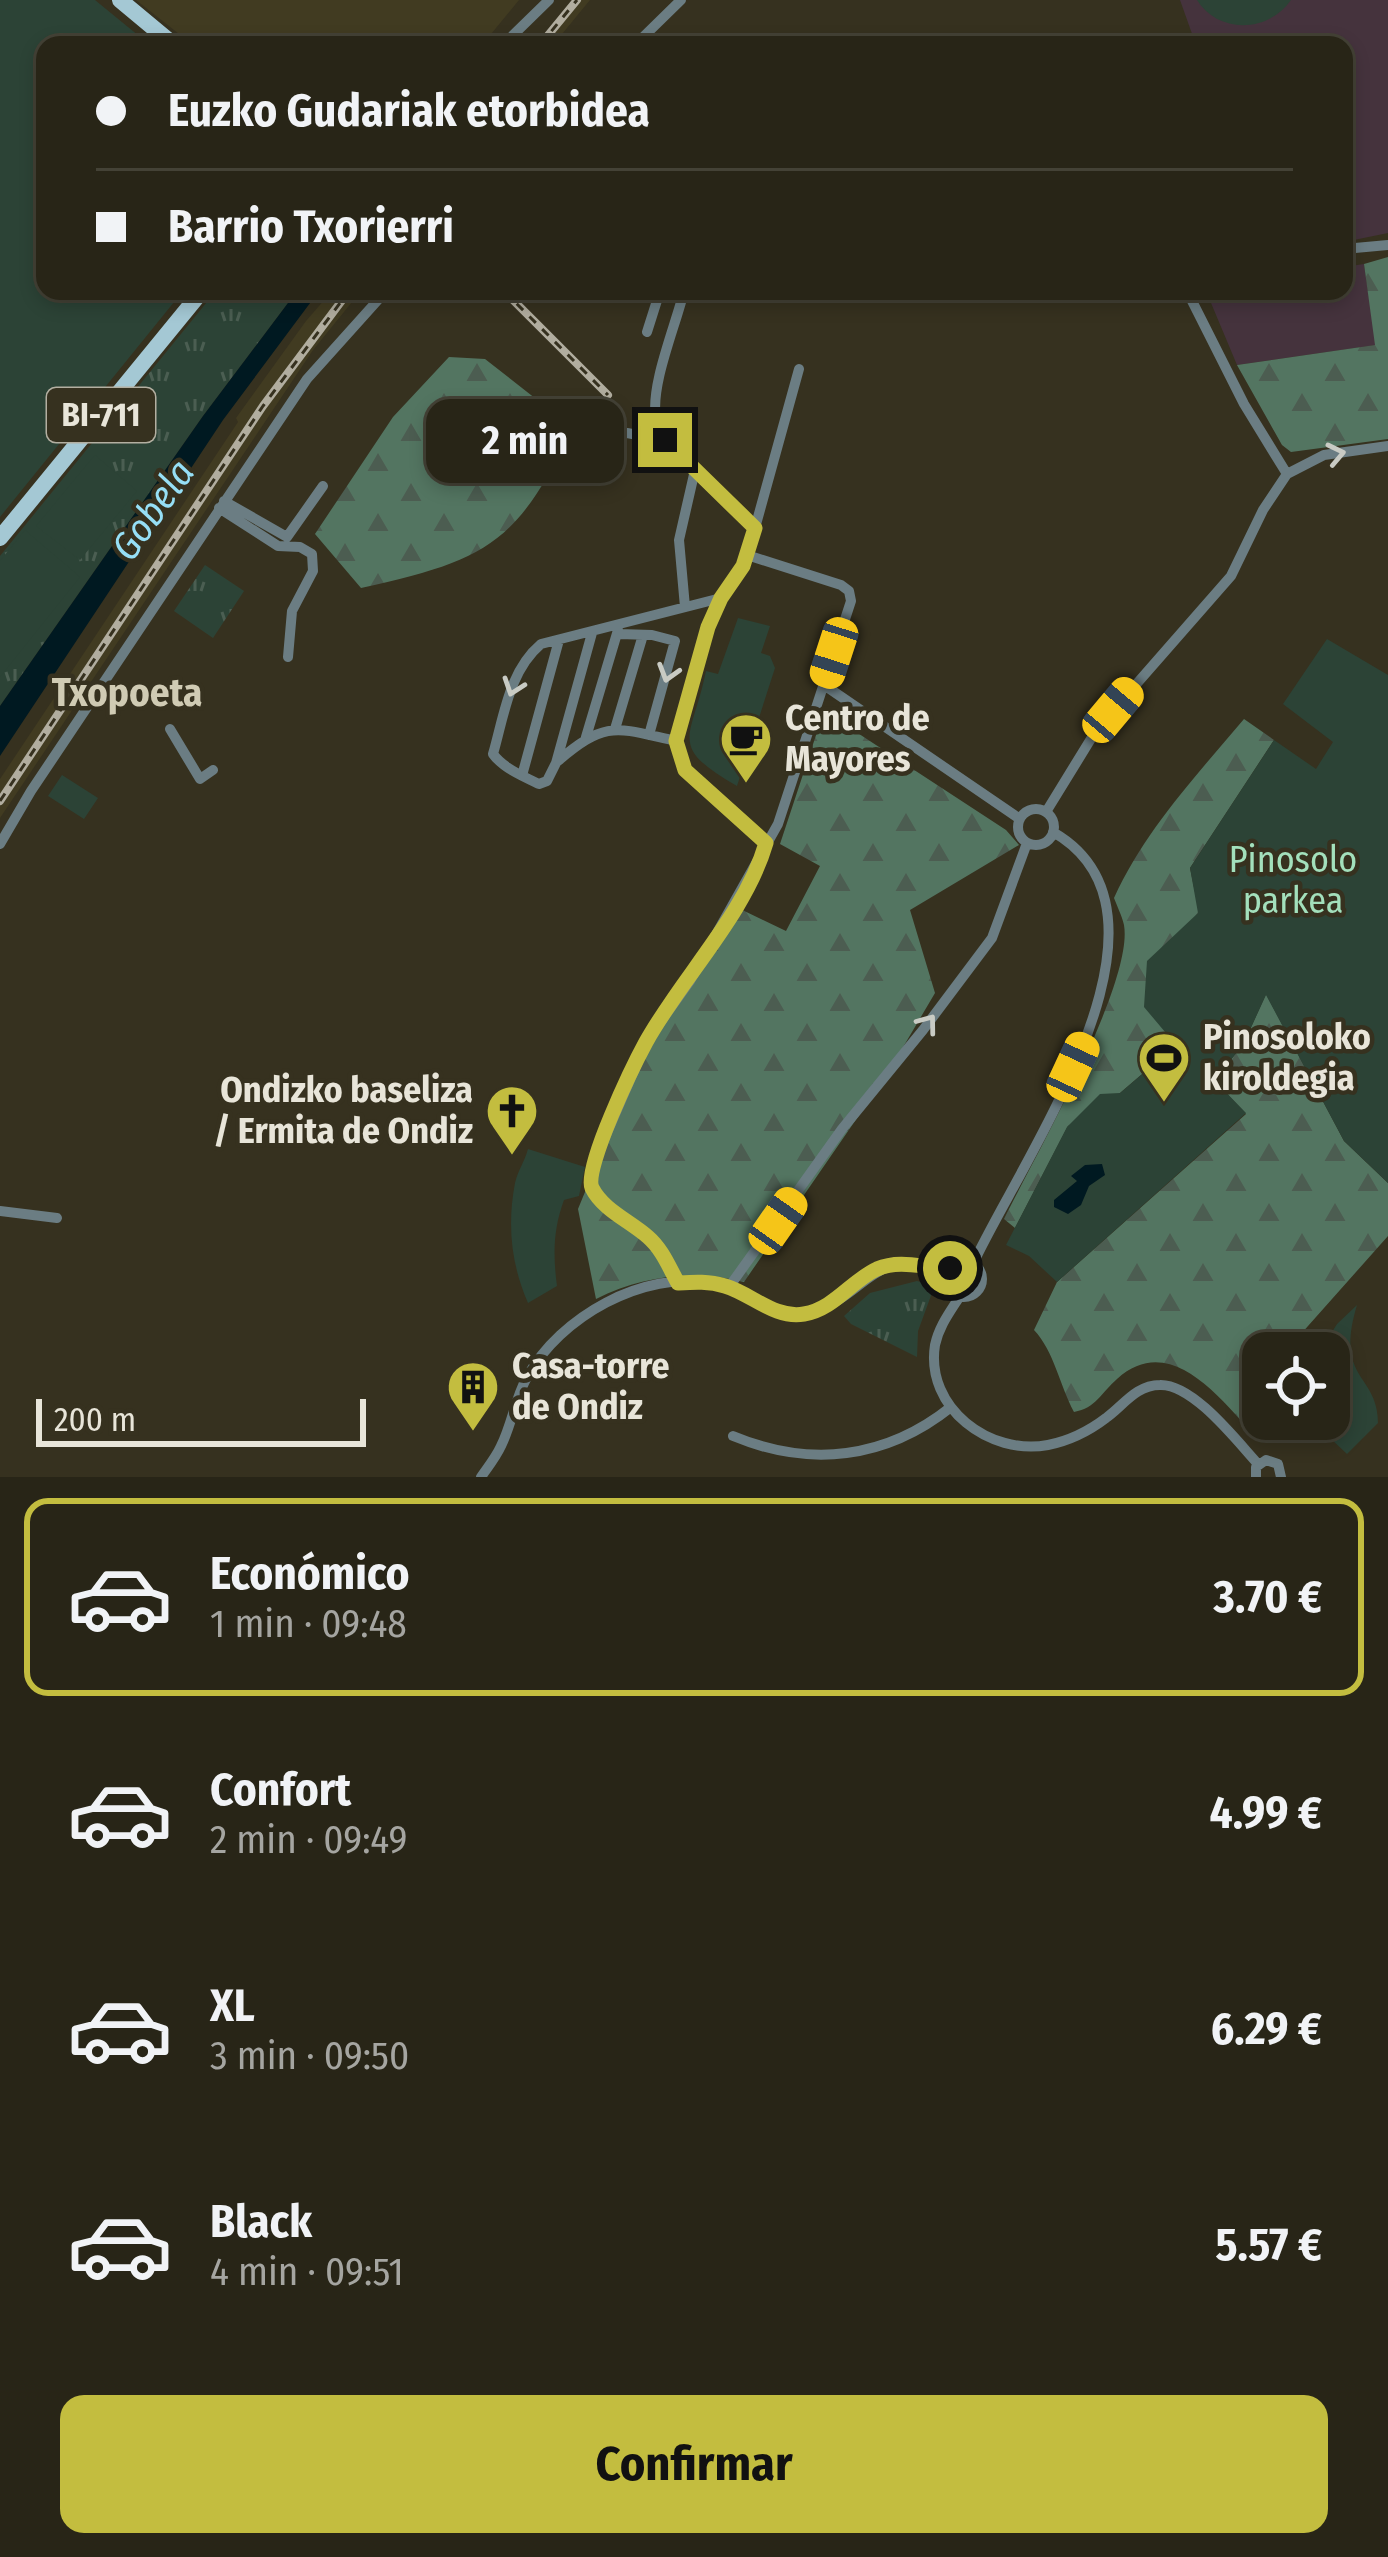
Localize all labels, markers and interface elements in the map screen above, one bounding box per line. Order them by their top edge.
text: Euzko Gudariak etorbidea [168,84,650,138]
text: Barrio Txorierri [168,200,454,254]
road number: BI-711 [47,388,155,442]
callout: 2 min [425,398,623,482]
route end [638,413,692,467]
text: 2 min [482,418,568,464]
one-way arrow [1325,442,1345,467]
water label: Gobela [102,451,204,569]
car [806,613,862,693]
one-way arrow [657,661,682,682]
district label: Txopoeta [52,670,202,716]
car [1076,671,1150,749]
one-way arrow [503,675,527,696]
place label: Centro de Mayores [785,696,930,781]
cafe icon: Centro de Mayores [718,711,774,785]
park label: Pinosolo parkea [1229,838,1357,923]
one-way arrow [914,1015,935,1037]
place label: Pinosoloko kiroldegia [1203,1015,1371,1100]
car [1041,1027,1105,1107]
sports icon: Pinosoloko kiroldegia [1136,1030,1192,1104]
place label: Ondizko baseliza / Ermita de Ondiz [213,1068,473,1153]
church icon: Ondizko baseliza / Ermita de Ondiz [484,1083,540,1157]
car [743,1181,813,1261]
route start [923,1241,977,1295]
map controls [1242,1332,1350,1440]
button: locate [1242,1332,1350,1440]
place label: Casa-torre de Ondiz [512,1344,670,1429]
building icon: Casa-torre de Ondiz [445,1359,501,1433]
scale bar [36,1393,366,1446]
text: 200 m [54,1400,136,1440]
icon: car [66,1543,174,1651]
text: Económico [210,1547,410,1601]
text: 3.70 € [1214,1570,1322,1624]
text: 1 min · 09:48 [210,1601,407,1647]
icon: car [66,1759,174,1867]
text: Confort [210,1763,351,1817]
text: 4.99 € [1210,1786,1322,1840]
text: 2 min · 09:49 [210,1817,408,1863]
icon: car [66,1975,174,2083]
text: XL [210,1979,255,2033]
text: 6.29 € [1211,2002,1322,2056]
text: 3 min · 09:50 [210,2033,409,2079]
icon: car [66,2191,174,2299]
text: Black [210,2195,312,2249]
text: 5.57 € [1215,2218,1322,2272]
text: 4 min · 09:51 [210,2249,404,2295]
button: Confirmar [60,2395,1328,2533]

